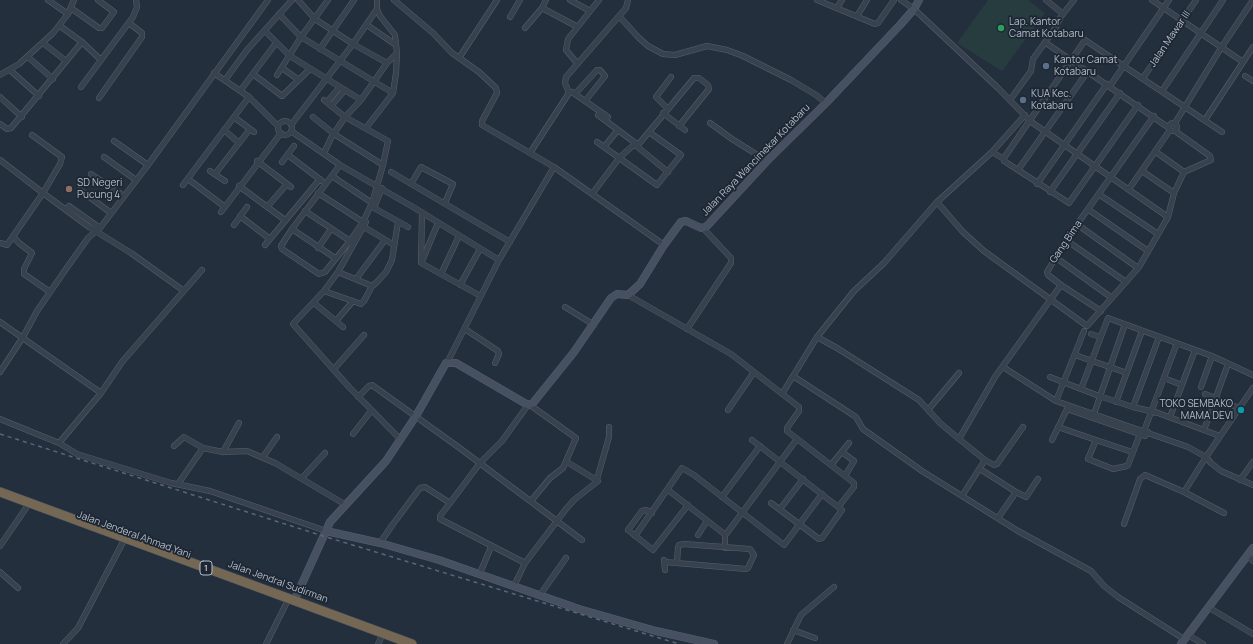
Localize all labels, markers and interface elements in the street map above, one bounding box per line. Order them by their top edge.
street label: Jalan Mawar III [1147,9,1193,69]
place label: Lap. Kantor Camat Kotabaru [1009,16,1084,40]
marker: Lap. Kantor Camat Kotabaru [996,23,1006,33]
place label: Kantor Camat Kotabaru [1054,54,1118,78]
marker: Kantor Camat Kotabaru [1041,61,1051,71]
place label: KUA Kec. Kotabaru [1031,88,1073,112]
marker: KUA Kec. Kotabaru [1018,95,1028,105]
street label: Jalan Raya Wancimekar Kotabaru [699,102,813,218]
place label: SD Negeri Pucung 4 [77,177,122,200]
marker: SD Negeri Pucung 4 [64,184,74,194]
street label: Gang Bima [1047,218,1085,266]
place label: TOKO SEMBAKO MAMA DEVI [1159,398,1233,422]
marker: TOKO SEMBAKO MAMA DEVI [1236,405,1246,415]
street label: Jalan Jenderal Ahmad Yani [75,509,193,561]
street label: Jalan Jendral Sudirman [226,558,330,606]
road number: 1 [200,561,212,575]

